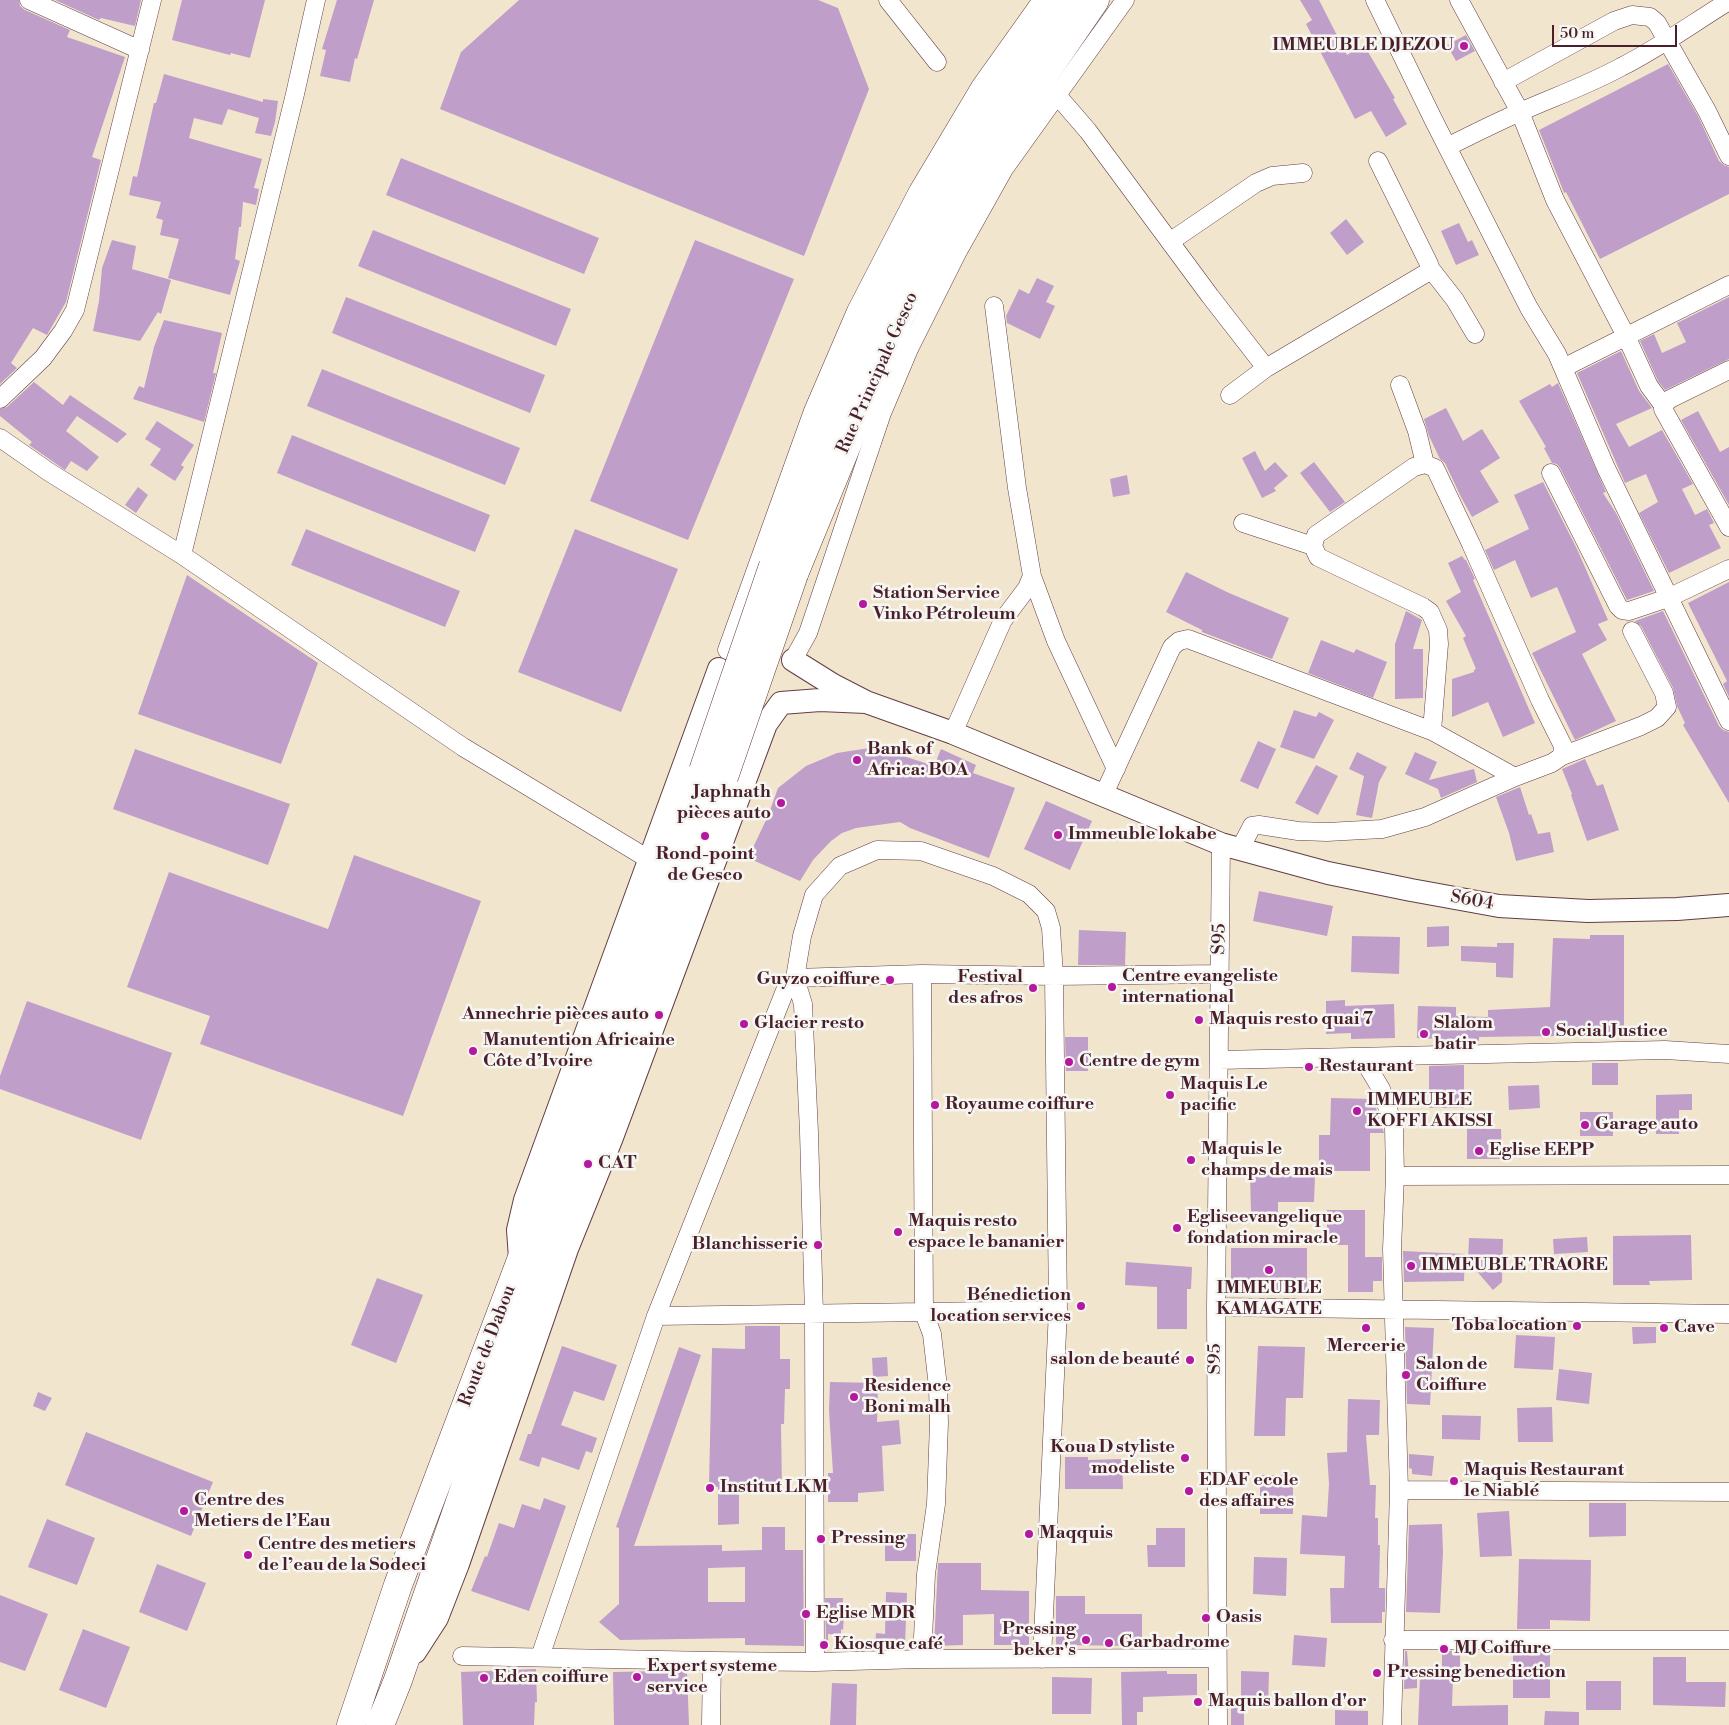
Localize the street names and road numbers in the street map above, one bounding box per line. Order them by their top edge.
street label: Rue Principale Gesco [833,289,923,457]
street label: S604 [1449,887,1495,915]
street label: S95 [1209,923,1231,955]
street label: Route de Dabou [455,1282,521,1410]
street label: S95 [1205,1343,1227,1375]

